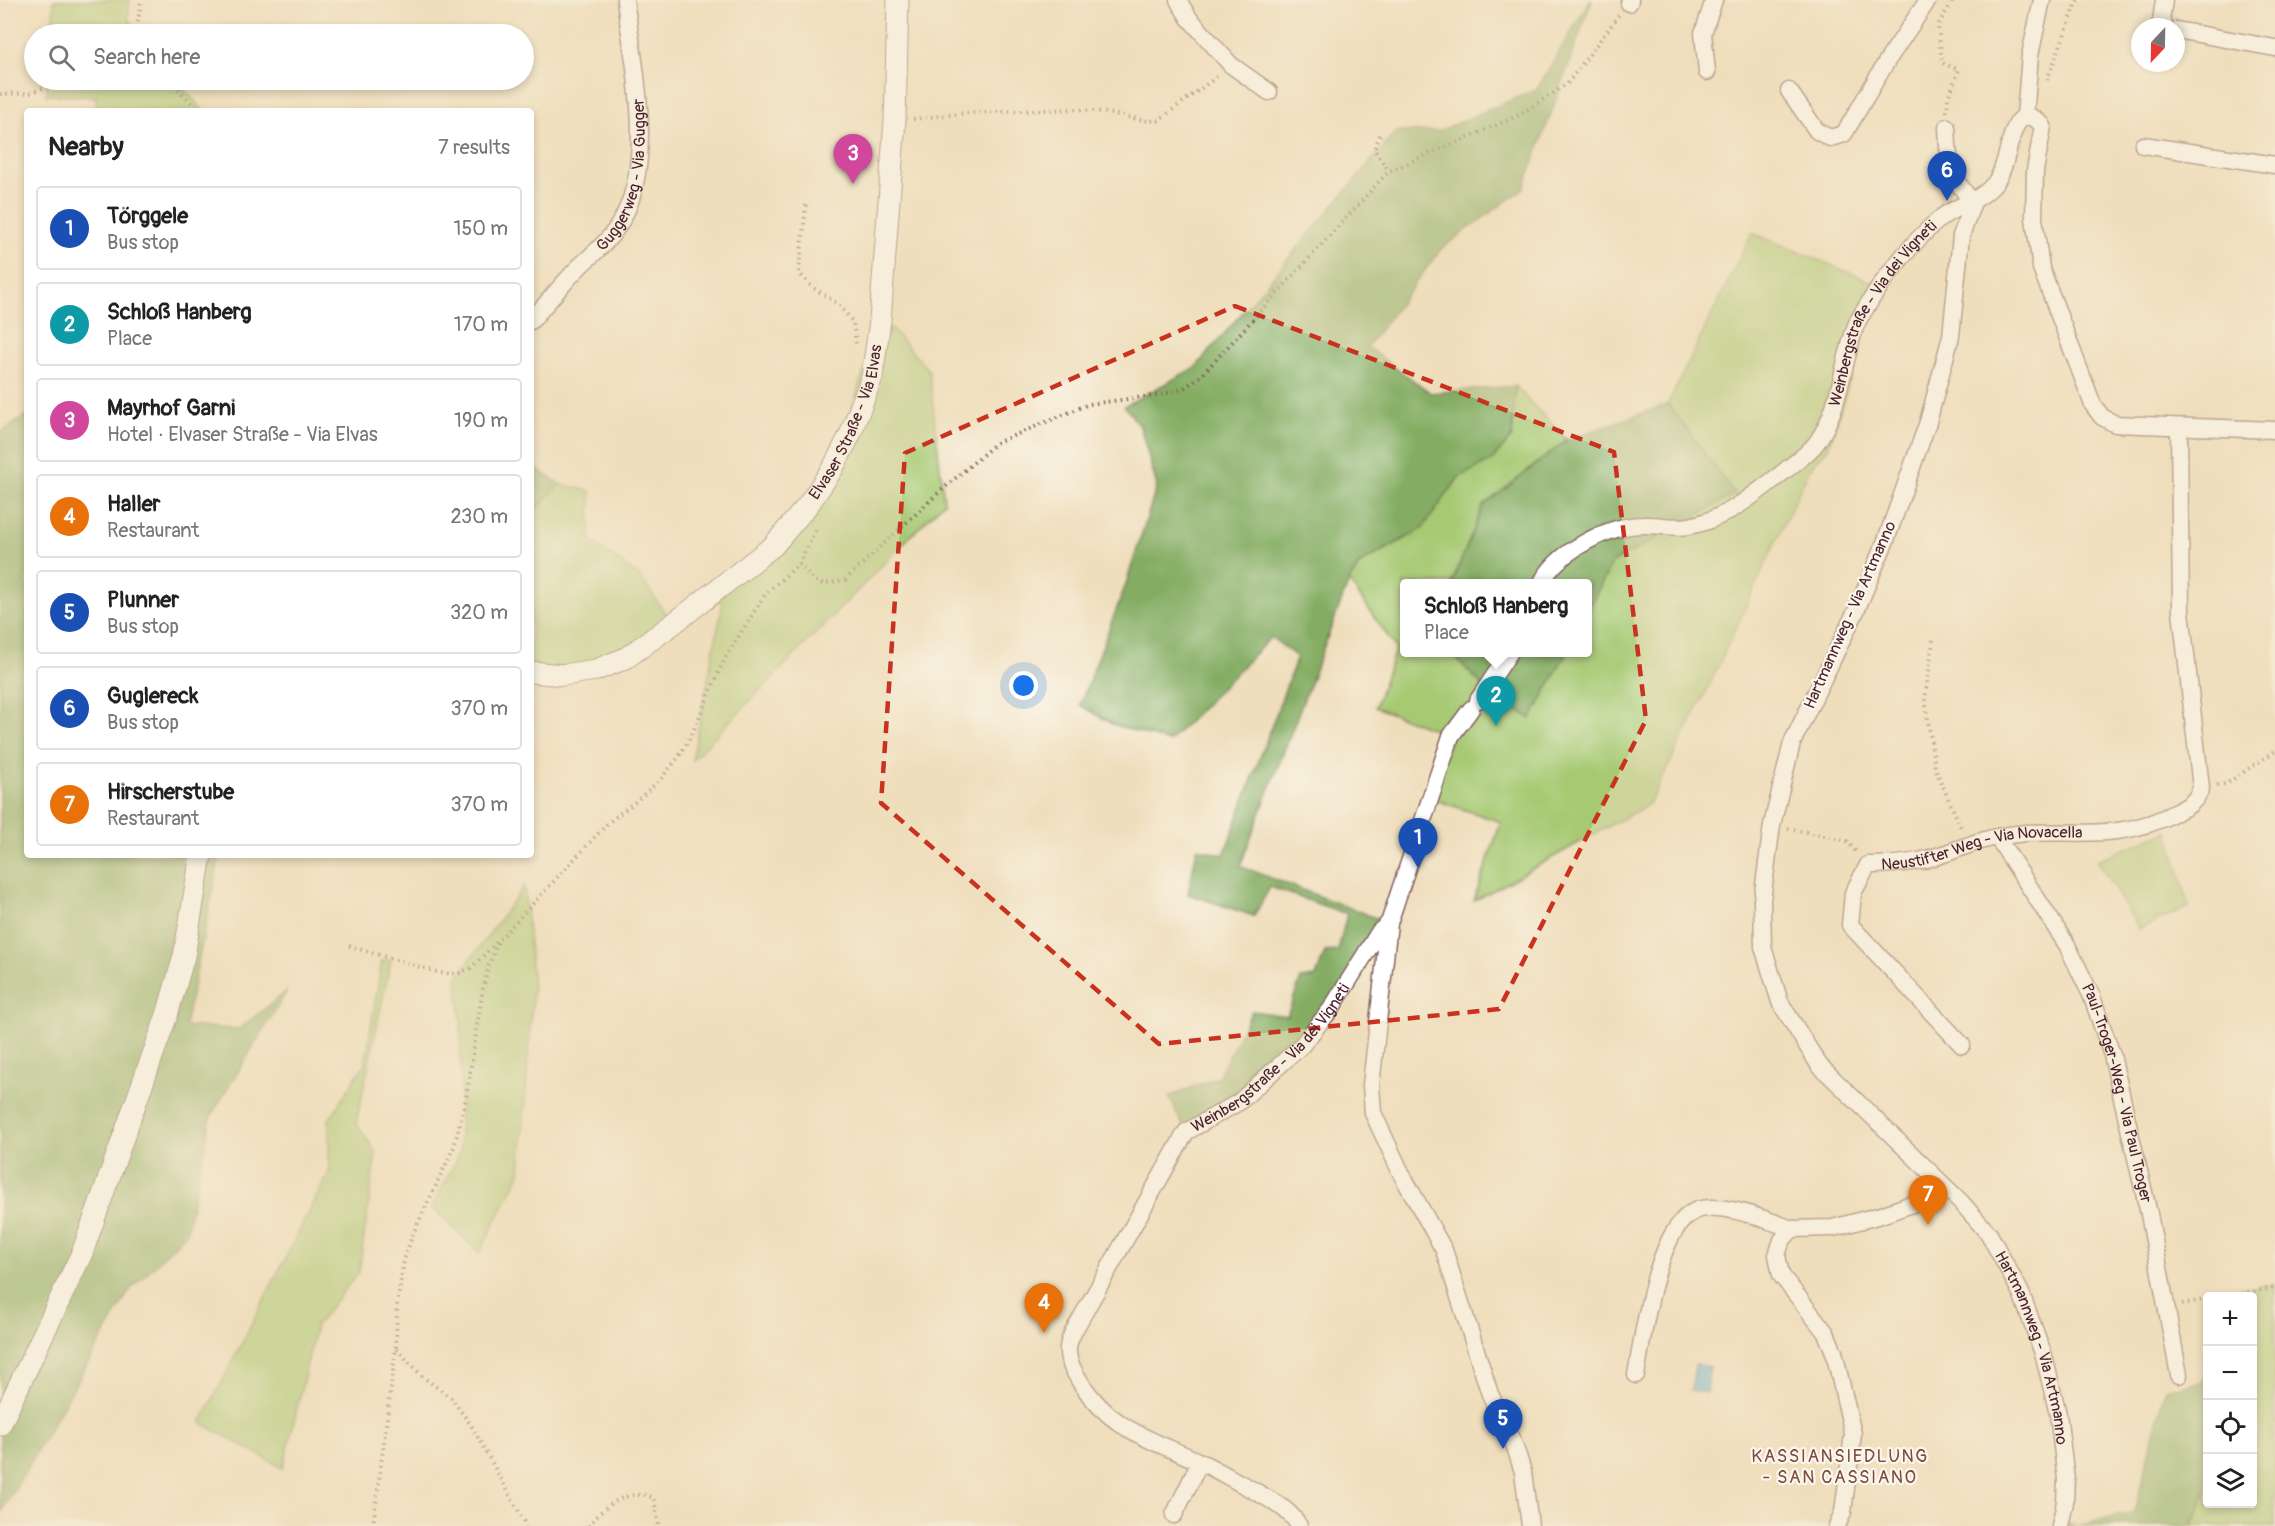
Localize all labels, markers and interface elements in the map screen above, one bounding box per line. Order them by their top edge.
north arrow [2131,18,2185,72]
search box [24,24,534,90]
icon: search [45,41,78,74]
text: Search here [93,43,200,71]
street label: Guggerweg - Via Gugger [592,98,650,256]
text: Nearby [48,131,124,163]
pin: 3 [834,134,872,184]
text: 7 results [438,135,510,160]
pin: 6 [1928,152,1966,201]
text: Törggele [107,202,188,230]
text: 1 [66,216,73,241]
text: 150 m [454,216,508,241]
street label: Weinbergstraße - Via dei Vigneti [1825,216,1941,409]
text: Bus stop [107,230,179,255]
text: Schloß Hanberg [107,298,252,326]
text: 2 [64,312,75,337]
text: 170 m [454,312,508,337]
text: Place [107,326,152,351]
street label: Elvaser Straße - Via Elvas [805,343,886,504]
text: Mayrhof Garni [107,394,235,422]
text: 3 [64,408,75,433]
text: 190 m [454,408,508,433]
text: Hotel · Elvaser Straße - Via Elvas [107,422,378,447]
text: Haller [107,490,160,518]
text: 4 [64,504,75,529]
text: 230 m [451,504,508,529]
text: Restaurant [107,518,199,543]
street label: Hartmannweg - Via Artmanno [1799,518,1901,712]
popup [1400,579,1592,657]
text: Plunner [107,586,179,614]
text: Schloß Hanberg [1424,592,1568,620]
text: 5 [64,600,75,625]
text: 320 m [450,600,508,625]
text: Bus stop [107,614,179,639]
text: Place [1424,620,1469,645]
your location [1009,671,1038,700]
pin: 2 [1476,676,1516,726]
text: Guglereck [107,682,198,710]
text: 6 [64,696,75,721]
text: 370 m [451,696,508,721]
text: Bus stop [107,710,179,735]
text: Hirscherstube [107,778,234,806]
text: 7 [64,792,75,817]
text: 370 m [451,792,508,817]
text: Restaurant [107,806,199,831]
pin: 1 [1398,818,1438,868]
street label: Neustifter Weg - Via Novacella [1881,822,2083,875]
street label: Weinbergstraße - Via dei Vigneti [1188,980,1354,1137]
street label: Paul-Troger-Weg - Via Paul Troger [2077,980,2156,1205]
pin: 7 [1908,1176,1948,1225]
street label: Hartmannweg - Via Artmanno [1990,1248,2072,1446]
pin: 4 [1024,1284,1064,1333]
map controls [2203,1292,2257,1508]
button: + [2203,1292,2257,1346]
button: − [2203,1346,2257,1400]
pin: 5 [1484,1400,1522,1449]
button: locate [2203,1400,2257,1454]
district label: KASSIANSIEDLUNG - SAN CASSIANO [1751,1445,1929,1489]
button: layers [2203,1454,2257,1508]

